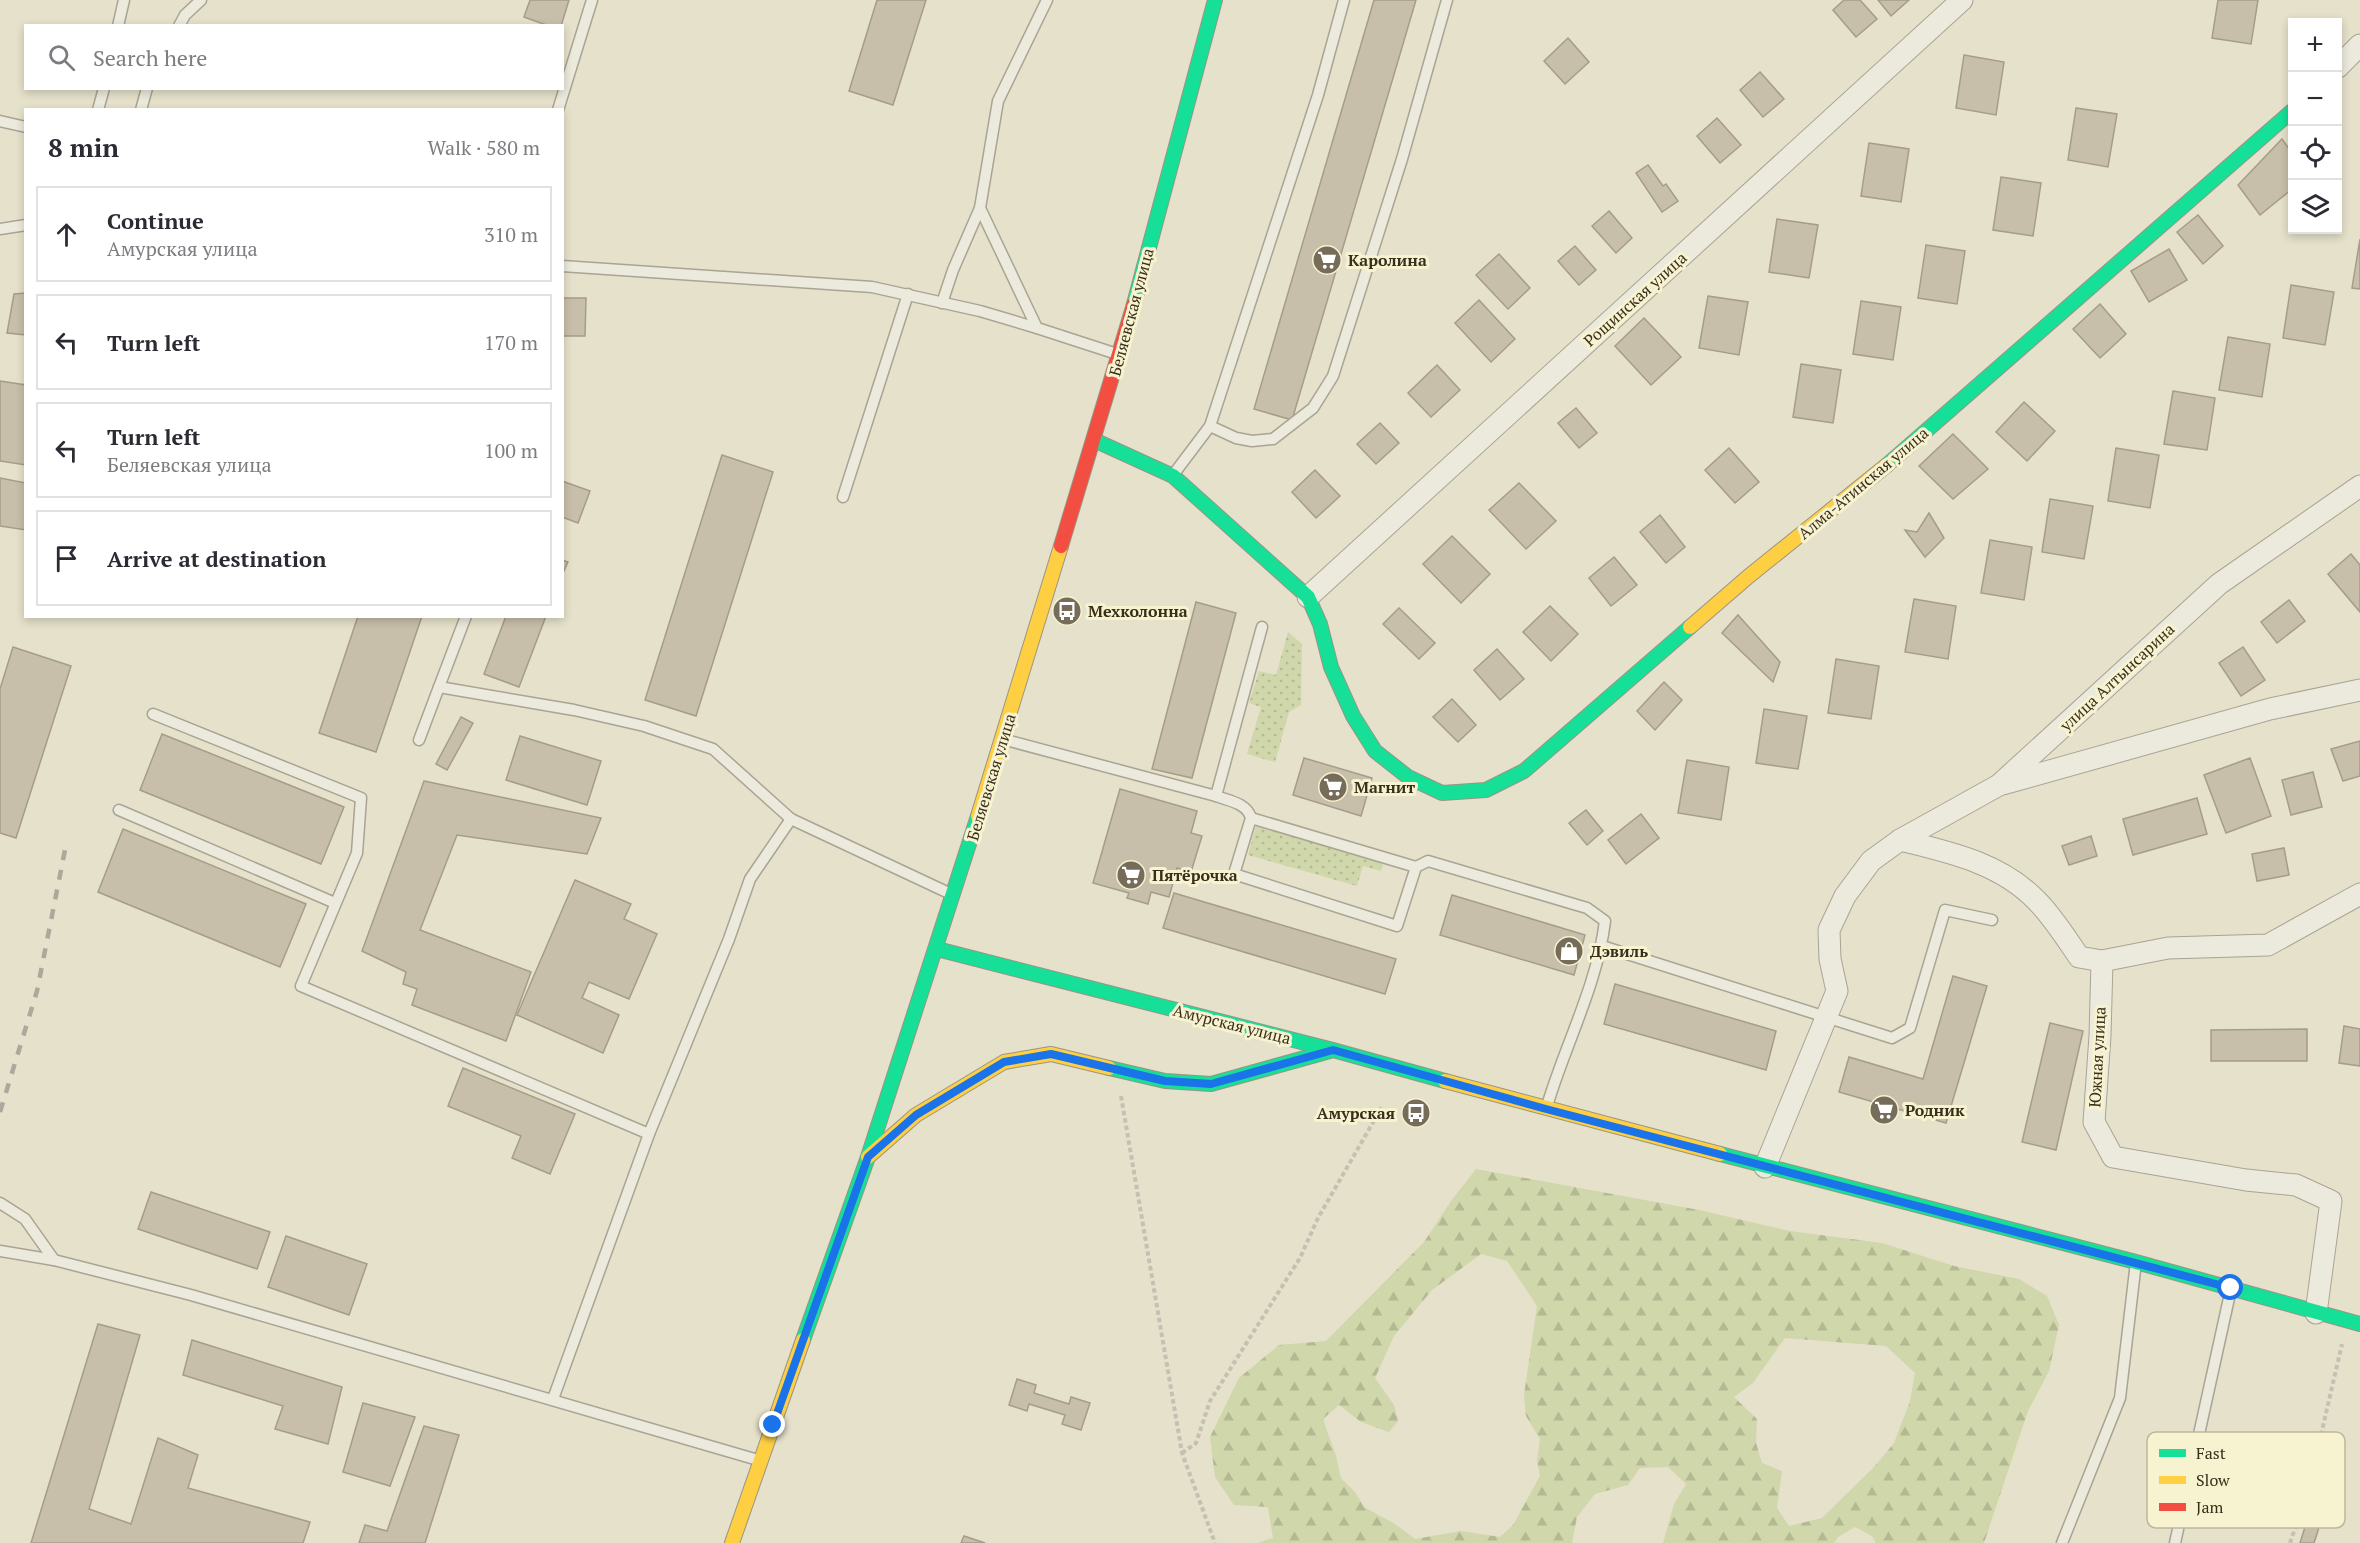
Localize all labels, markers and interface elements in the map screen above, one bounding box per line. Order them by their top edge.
map controls [2288,18,2342,234]
button: + [2288,18,2342,72]
search box [24,24,564,90]
icon: search [45,41,78,74]
text: Search here [93,43,207,72]
button: − [2288,72,2342,126]
button: locate [2288,126,2342,180]
text: 8 min [48,130,119,164]
text: Walk · 580 m [428,134,540,161]
button: layers [2288,180,2342,234]
text: Continue [107,206,204,235]
icon: ahead [50,218,83,251]
text: 310 m [484,221,538,248]
text: Амурская улица [107,235,258,262]
supermarket icon: Каролина [1311,244,1343,276]
street label: Беляевская улица [1103,246,1159,378]
street label: Рощинская улица [1579,247,1691,351]
place label: Каролина [1348,249,1427,271]
icon: left [50,326,83,359]
text: Turn left [107,328,200,357]
text: 170 m [484,329,538,356]
text: Turn left [107,422,200,451]
street label: Алма-Атинская улица [1793,422,1933,544]
icon: left [50,434,83,467]
text: 100 m [484,437,538,464]
text: Беляевская улица [107,451,272,478]
icon: arrive [50,542,83,575]
text: Arrive at destination [107,544,326,573]
bus stop icon: Мехколонна [1051,595,1083,627]
place label: Мехколонна [1088,600,1188,622]
street label: улица Алтынсарина [2054,618,2179,737]
street label: Беляевская улица [961,711,1021,843]
supermarket icon: Магнит [1317,771,1349,803]
place label: Магнит [1354,776,1416,798]
supermarket icon: Пятёрочка [1115,859,1147,891]
place label: Пятёрочка [1152,864,1238,886]
shop icon: Дэвиль [1553,935,1585,967]
place label: Дэвиль [1590,940,1648,962]
street label: Амурская улица [1171,999,1293,1049]
street label: Южная улица [2083,1006,2111,1108]
supermarket icon: Родник [1868,1094,1900,1126]
bus stop icon: Амурская [1400,1097,1432,1129]
place label: Родник [1905,1099,1965,1121]
place label: Амурская [1317,1102,1395,1124]
route start [2217,1274,2243,1300]
route end [759,1411,785,1437]
legend [2147,1432,2345,1528]
text: Fast [2196,1442,2226,1464]
text: Slow [2196,1469,2230,1491]
text: Jam [2196,1496,2224,1518]

